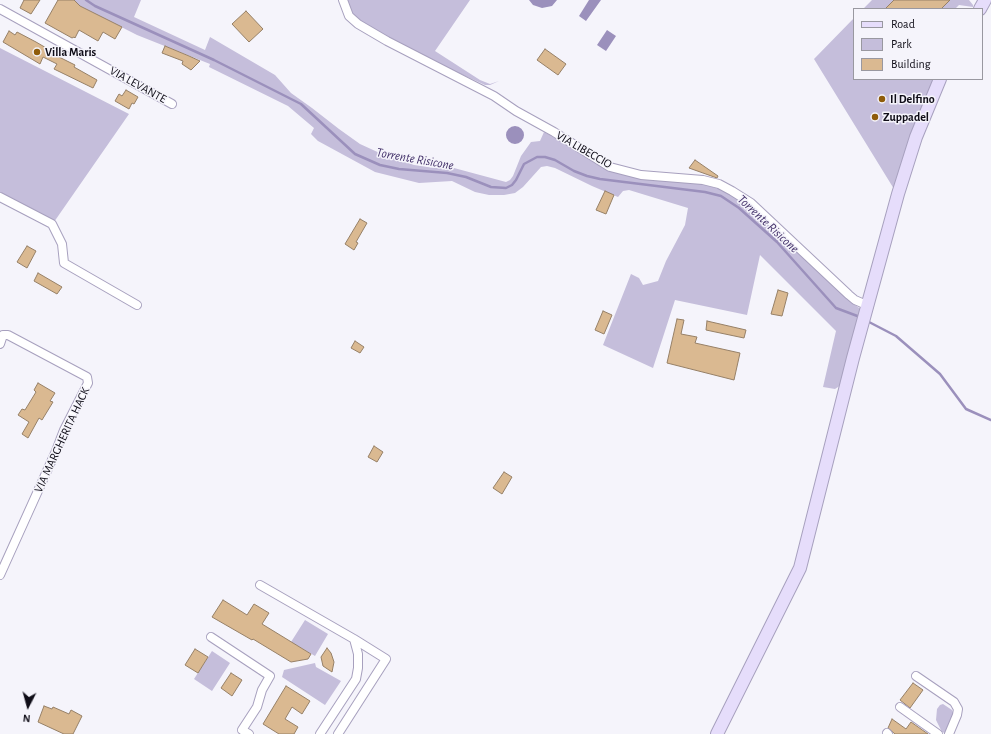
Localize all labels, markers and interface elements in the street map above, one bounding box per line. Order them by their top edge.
legend [853,8,983,80]
text: Road [891,18,915,30]
text: Park [891,38,912,50]
place label: Villa Maris [45,45,96,59]
marker: Villa Maris [32,47,42,57]
text: Building [891,58,931,70]
street label: VIA LEVANTE [107,63,169,107]
place label: Il Delfino [890,92,935,106]
marker: Il Delfino [877,94,887,104]
place label: Zuppadel [883,110,929,124]
marker: Zuppadel [870,112,880,122]
street label: VIA LIBECCIO [553,128,615,172]
water label: Torrente Risicone [375,145,455,173]
water label: Torrente Risicone [734,192,802,256]
street label: VIA MARGHERITA HACK [31,385,93,495]
north arrow [8,686,48,726]
text: N [22,713,31,724]

